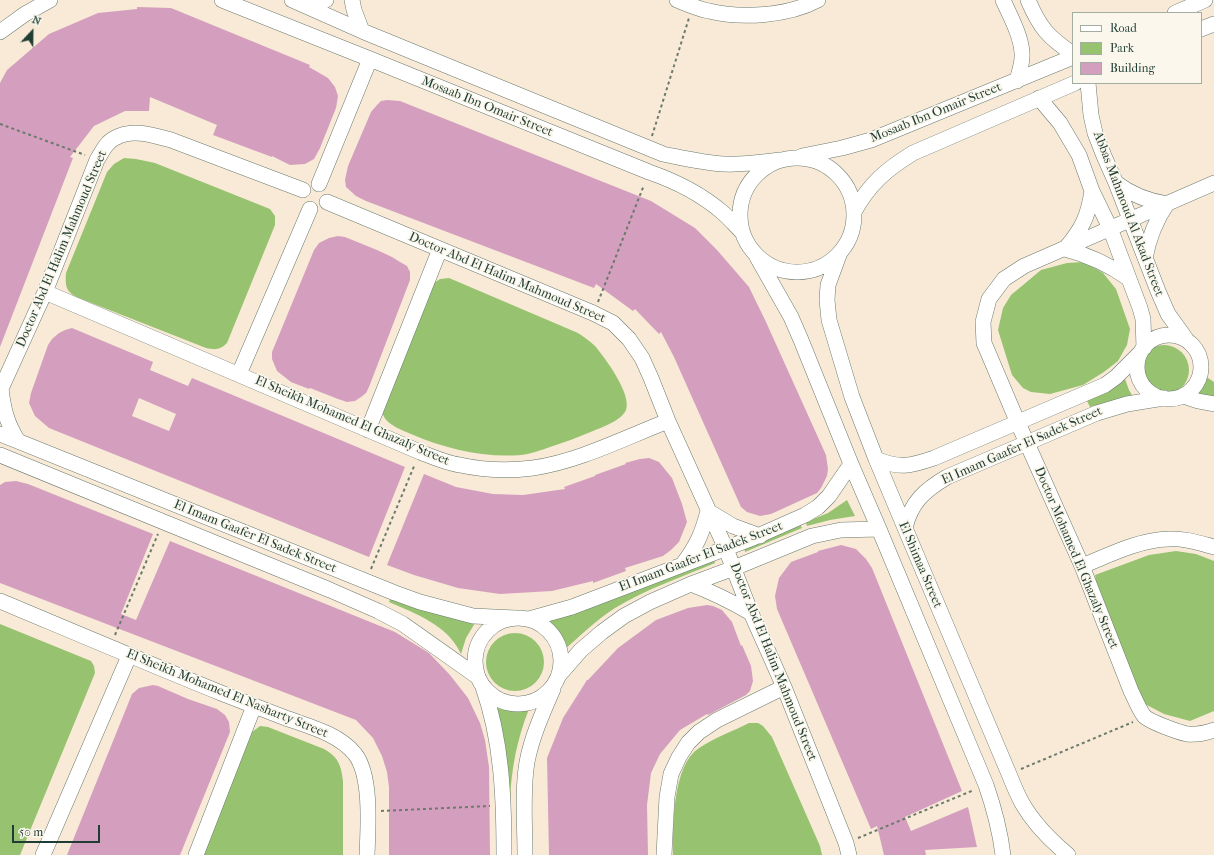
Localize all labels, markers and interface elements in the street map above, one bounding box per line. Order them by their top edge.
north arrow [12,12,52,52]
legend [1072,12,1202,84]
text: N [30,13,43,28]
text: Road [1110,21,1137,35]
text: Park [1110,41,1134,55]
text: Building [1110,61,1155,75]
street label: Mosaab Ibn Omair Street [419,73,555,141]
street label: Mosaab Ibn Omair Street [868,79,1004,147]
street label: Abbas Mahmoud Al Akad Street [1089,129,1167,299]
street label: Doctor Abd El Halim Mahmoud Street [13,148,111,350]
street label: Doctor Abd El Halim Mahmoud Street [406,229,608,327]
street label: El Sheikh Mohamed El Ghazaly Street [252,373,452,469]
street label: El Imam Gaafer El Sadek Street [939,403,1105,489]
street label: Doctor Mohamed El Ghazaly Street [1030,465,1122,651]
street label: El Imam Gaafer El Sadek Street [171,497,339,577]
street label: El Imam Gaafer El Sadek Street [617,519,785,595]
street label: El Shimaa Street [895,520,945,610]
street label: Doctor Abd El Halim Mahmoud Street [726,561,820,763]
street label: El Sheikh Mohamed El Nasharty Street [124,646,330,742]
scale bar [14,817,102,843]
text: 50 m [19,825,43,839]

